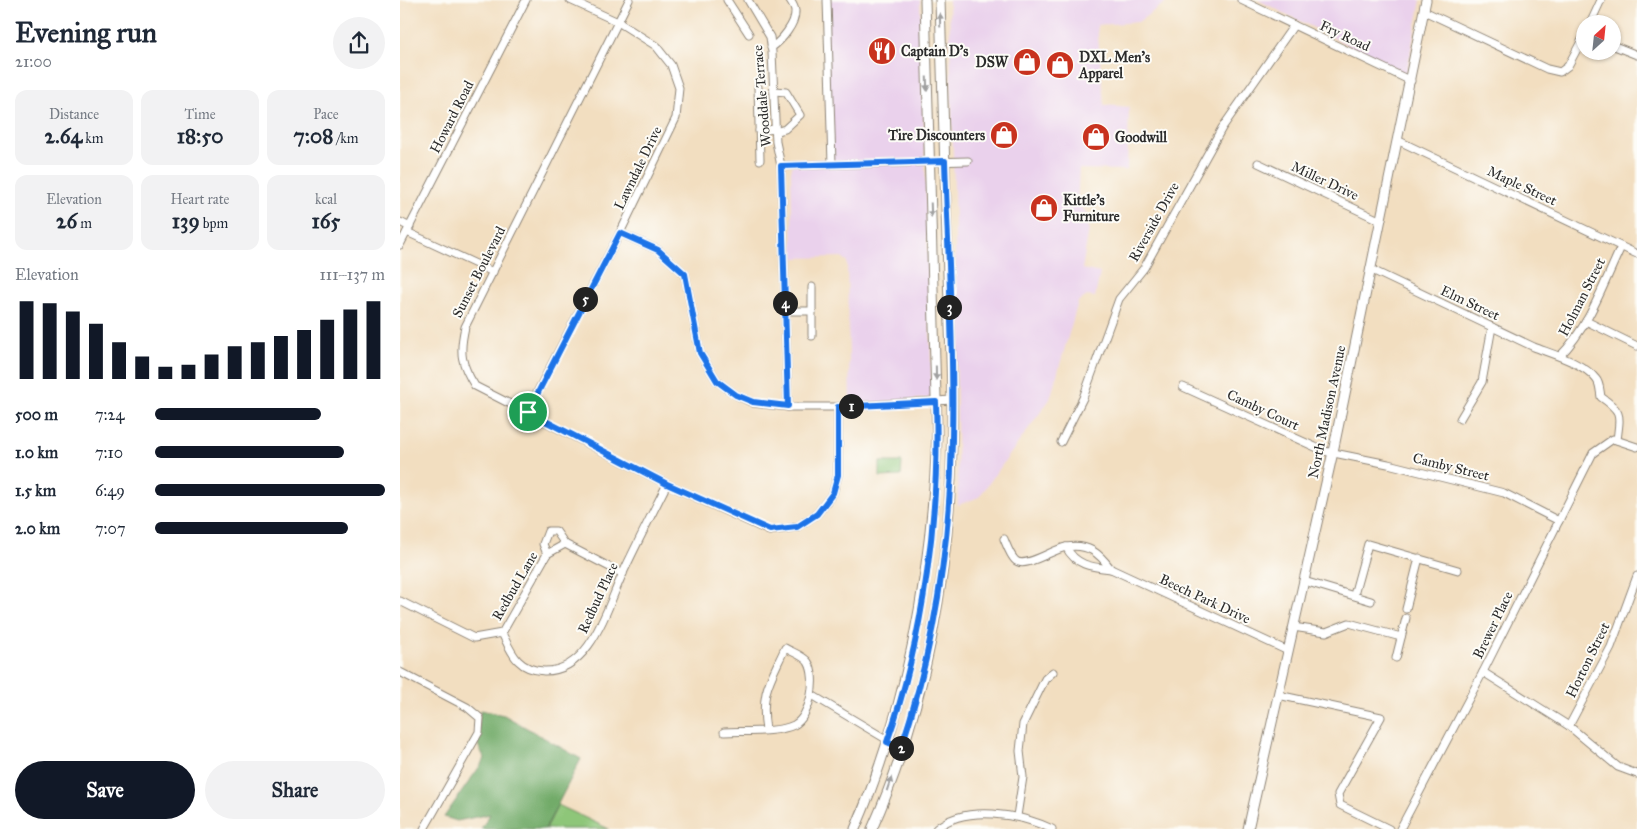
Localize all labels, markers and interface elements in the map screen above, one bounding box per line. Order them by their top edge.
one-way arrow [936,12,944,28]
text: Evening run [15,15,157,50]
north arrow [1576,15,1621,60]
map controls [1576,15,1621,60]
button: share [333,17,385,69]
street label: Fry Road [1317,17,1373,55]
restaurant icon: Captain D's [867,36,897,66]
place label: Captain D's [901,43,968,61]
street label: Wooddale Terrace [749,44,775,148]
shop icon: DSW [1012,47,1042,77]
place label: DXL Men's Apparel [1078,49,1150,83]
shop icon: DXL Men's Apparel [1045,50,1075,80]
text: 21:00 [15,52,52,71]
place label: DSW [976,54,1009,71]
one-way arrow [924,76,932,92]
street label: Howard Road [426,78,478,156]
text: Distance [49,106,99,123]
text: Time [185,106,216,123]
text: Pace [313,106,339,123]
shop icon: Tire Discounters [989,120,1019,150]
shop icon: Goodwill [1081,122,1111,152]
text: 2.64 [45,123,82,149]
text: 18:50 [177,123,223,149]
text: 7:08 [294,123,333,149]
street label: Lawndale Drive [610,123,666,213]
place label: Tire Discounters [887,127,985,144]
place label: Goodwill [1115,129,1168,146]
text: km [82,130,103,147]
text: /km [333,130,358,147]
street label: Miller Drive [1289,158,1361,204]
street label: Maple Street [1485,163,1559,209]
street label: Riverside Drive [1125,179,1183,265]
text: Elevation [46,191,102,208]
text: Heart rate [171,191,229,208]
text: kcal [315,191,337,208]
place label: Kittle's Furniture [1063,192,1120,225]
shop icon: Kittle's Furniture [1029,193,1059,223]
one-way arrow [928,203,936,219]
text: 26 [56,208,77,234]
text: 139 [172,208,200,234]
text: 165 [312,208,340,234]
text: m [77,215,92,232]
text: bpm [200,215,228,232]
street label: Sunset Boulevard [449,224,509,320]
street label: Holman Street [1555,255,1609,339]
text: Elevation [15,265,79,284]
text: 111–137 m [320,265,385,284]
street label: Elm Street [1438,282,1502,324]
pin: 5 [572,286,598,312]
pin: 4 [772,290,798,316]
text: 5 [582,291,589,308]
pin: 3 [936,294,962,320]
text: 4 [782,295,789,312]
text: 3 [947,299,952,316]
street label: North Madison Avenue [1305,344,1349,480]
one-way arrow [932,365,940,381]
street label: Camby Court [1224,386,1302,434]
pin [507,391,549,433]
pin: 1 [838,394,864,418]
icon: arrive [514,398,542,426]
text: 1 [849,398,854,415]
text: 500 m [15,405,58,424]
text: 7:24 [95,405,124,424]
text: 1.0 km [15,443,58,462]
text: 7:10 [95,443,123,462]
street label: Camby Street [1411,449,1491,485]
text: 1.5 km [15,481,56,500]
text: 6:49 [95,481,125,500]
text: 2.0 km [15,519,60,538]
text: 7:07 [95,519,125,538]
street label: Redbud Lane [489,548,542,623]
street label: Redbud Place [574,560,622,636]
street label: Beech Park Drive [1157,571,1253,628]
street label: Brewer Place [1469,588,1517,661]
street label: Horton Street [1562,619,1614,700]
pin: 2 [888,736,914,760]
text: 2 [898,740,905,757]
button: Save [15,761,195,819]
button: Share [205,761,385,819]
one-way arrow [886,776,894,791]

